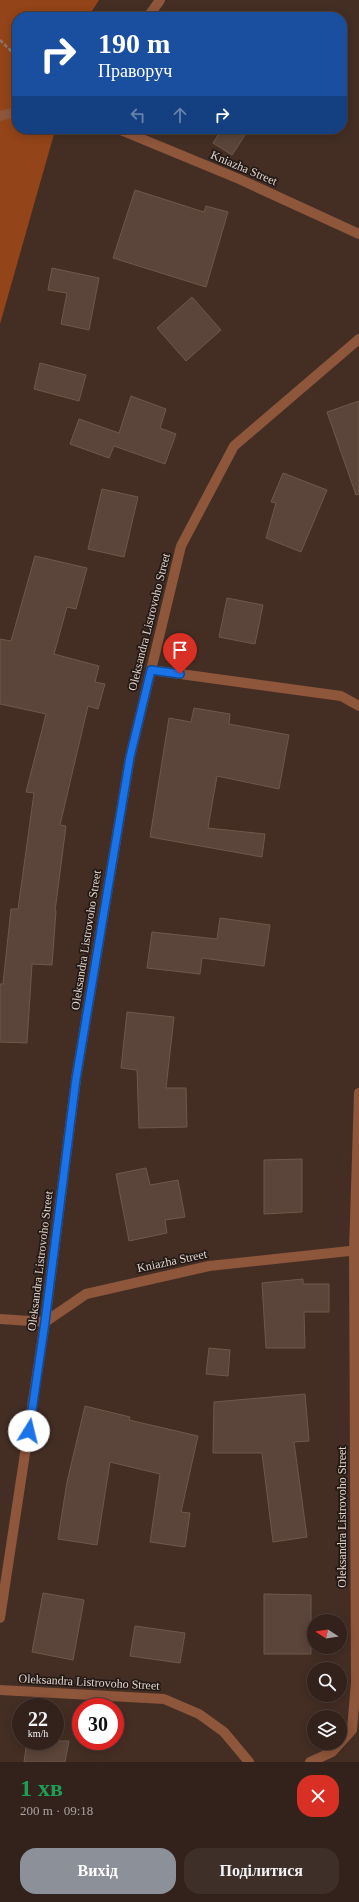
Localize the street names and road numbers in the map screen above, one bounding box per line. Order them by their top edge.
street label: Kniazha Street [209,148,280,189]
street label: Oleksandra Listrovoho Street [125,551,173,692]
street label: Oleksandra Listrovoho Street [68,868,104,1011]
street label: Oleksandra Listrovoho Street [24,1189,56,1332]
street label: Kniazha Street [136,1247,209,1275]
street label: Oleksandra Listrovoho Street [335,1446,349,1588]
street label: Oleksandra Listrovoho Street [18,1671,161,1693]

